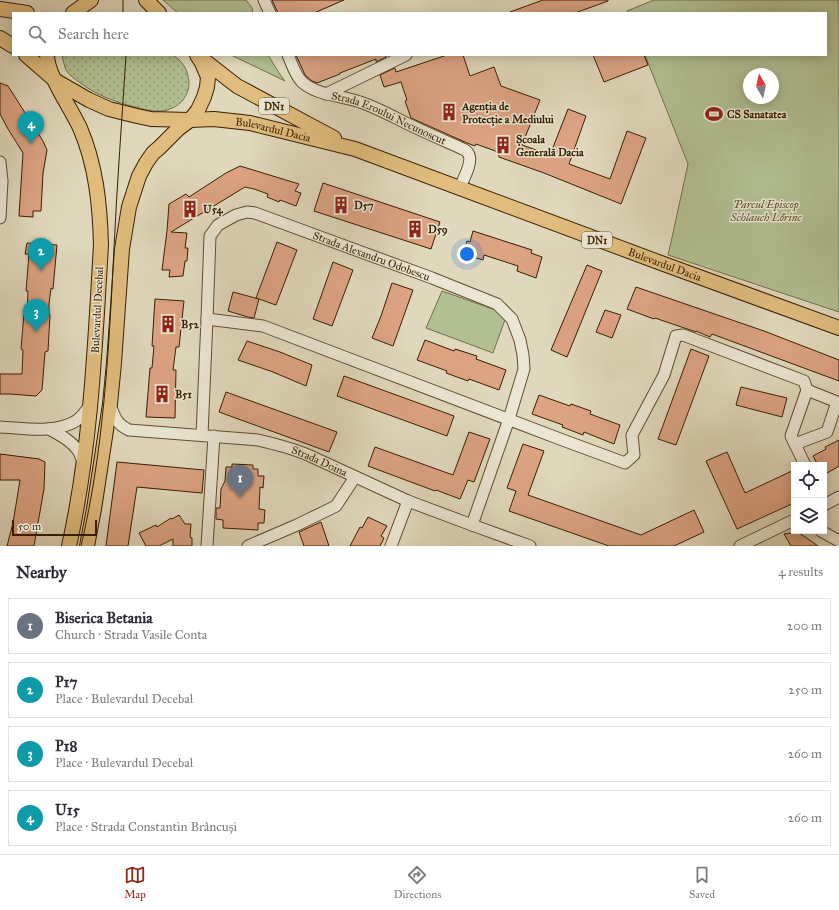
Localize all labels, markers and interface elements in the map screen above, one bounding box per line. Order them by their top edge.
search box [12,12,827,56]
icon: search [26,23,48,45]
text: Search here [58,25,129,43]
north arrow [743,68,779,104]
street label: Strada Eroului Necunoscut [330,89,448,148]
road number: DN1 [259,98,289,114]
place label: Agenția de Protecție a Mediului [461,100,555,127]
building icon: Agenția de Protecție a Mediului [439,102,459,122]
sports icon: CS Sanatatea [704,104,724,124]
place label: CS Sanatatea [727,108,787,121]
pin: 4 [18,111,44,144]
street label: Bulevardul Dacia [235,115,312,145]
place label: Școala Generală Dacia [516,133,584,159]
building icon: Școala Generală Dacia [493,135,513,155]
building icon: D57 [331,195,351,215]
park label: Parcul Episcop Schlauch Lőrinc [730,198,802,224]
building icon: U54 [180,199,200,219]
place label: D57 [354,199,374,212]
place label: U54 [203,203,224,217]
building icon: D59 [405,219,425,239]
place label: D59 [428,223,448,237]
street label: Strada Alexandru Odobescu [311,229,432,284]
road number: DN1 [582,232,612,248]
pin: 2 [28,238,54,271]
your location [457,244,477,264]
street label: Bulevardul Dacia [626,245,703,284]
street label: Bulevardul Decebal [89,266,106,354]
pin: 3 [23,299,49,332]
building icon: B52 [158,314,178,334]
place label: B52 [181,318,199,331]
building icon: B51 [152,384,172,404]
place label: B51 [175,388,192,401]
street label: Strada Doina [290,443,350,479]
map controls [791,462,827,534]
button: locate [791,462,827,498]
pin: 1 [227,465,253,498]
button: layers [791,498,827,534]
scale bar [12,518,97,537]
text: 50 m [18,520,41,533]
text: Nearby [16,562,67,583]
text: 4 results [778,564,823,580]
text: Biserica Betania [55,609,153,627]
text: 1 [27,618,33,634]
text: 200 m [787,618,822,634]
text: Church · Strada Vasile Conta [55,627,207,643]
text: P17 [55,673,78,691]
text: 2 [27,682,33,698]
text: 250 m [788,682,822,698]
text: Place · Bulevardul Decebal [55,691,193,707]
text: P18 [55,737,78,755]
text: 3 [27,746,33,762]
text: 260 m [788,746,822,762]
text: Place · Bulevardul Decebal [55,755,193,771]
text: U15 [55,801,80,819]
text: 4 [26,810,34,826]
text: 260 m [788,810,822,826]
text: Place · Strada Constantin Brâncuși [55,819,237,835]
tab: Map [124,864,146,901]
tab: Directions [394,864,441,901]
tab: Saved [689,864,715,901]

